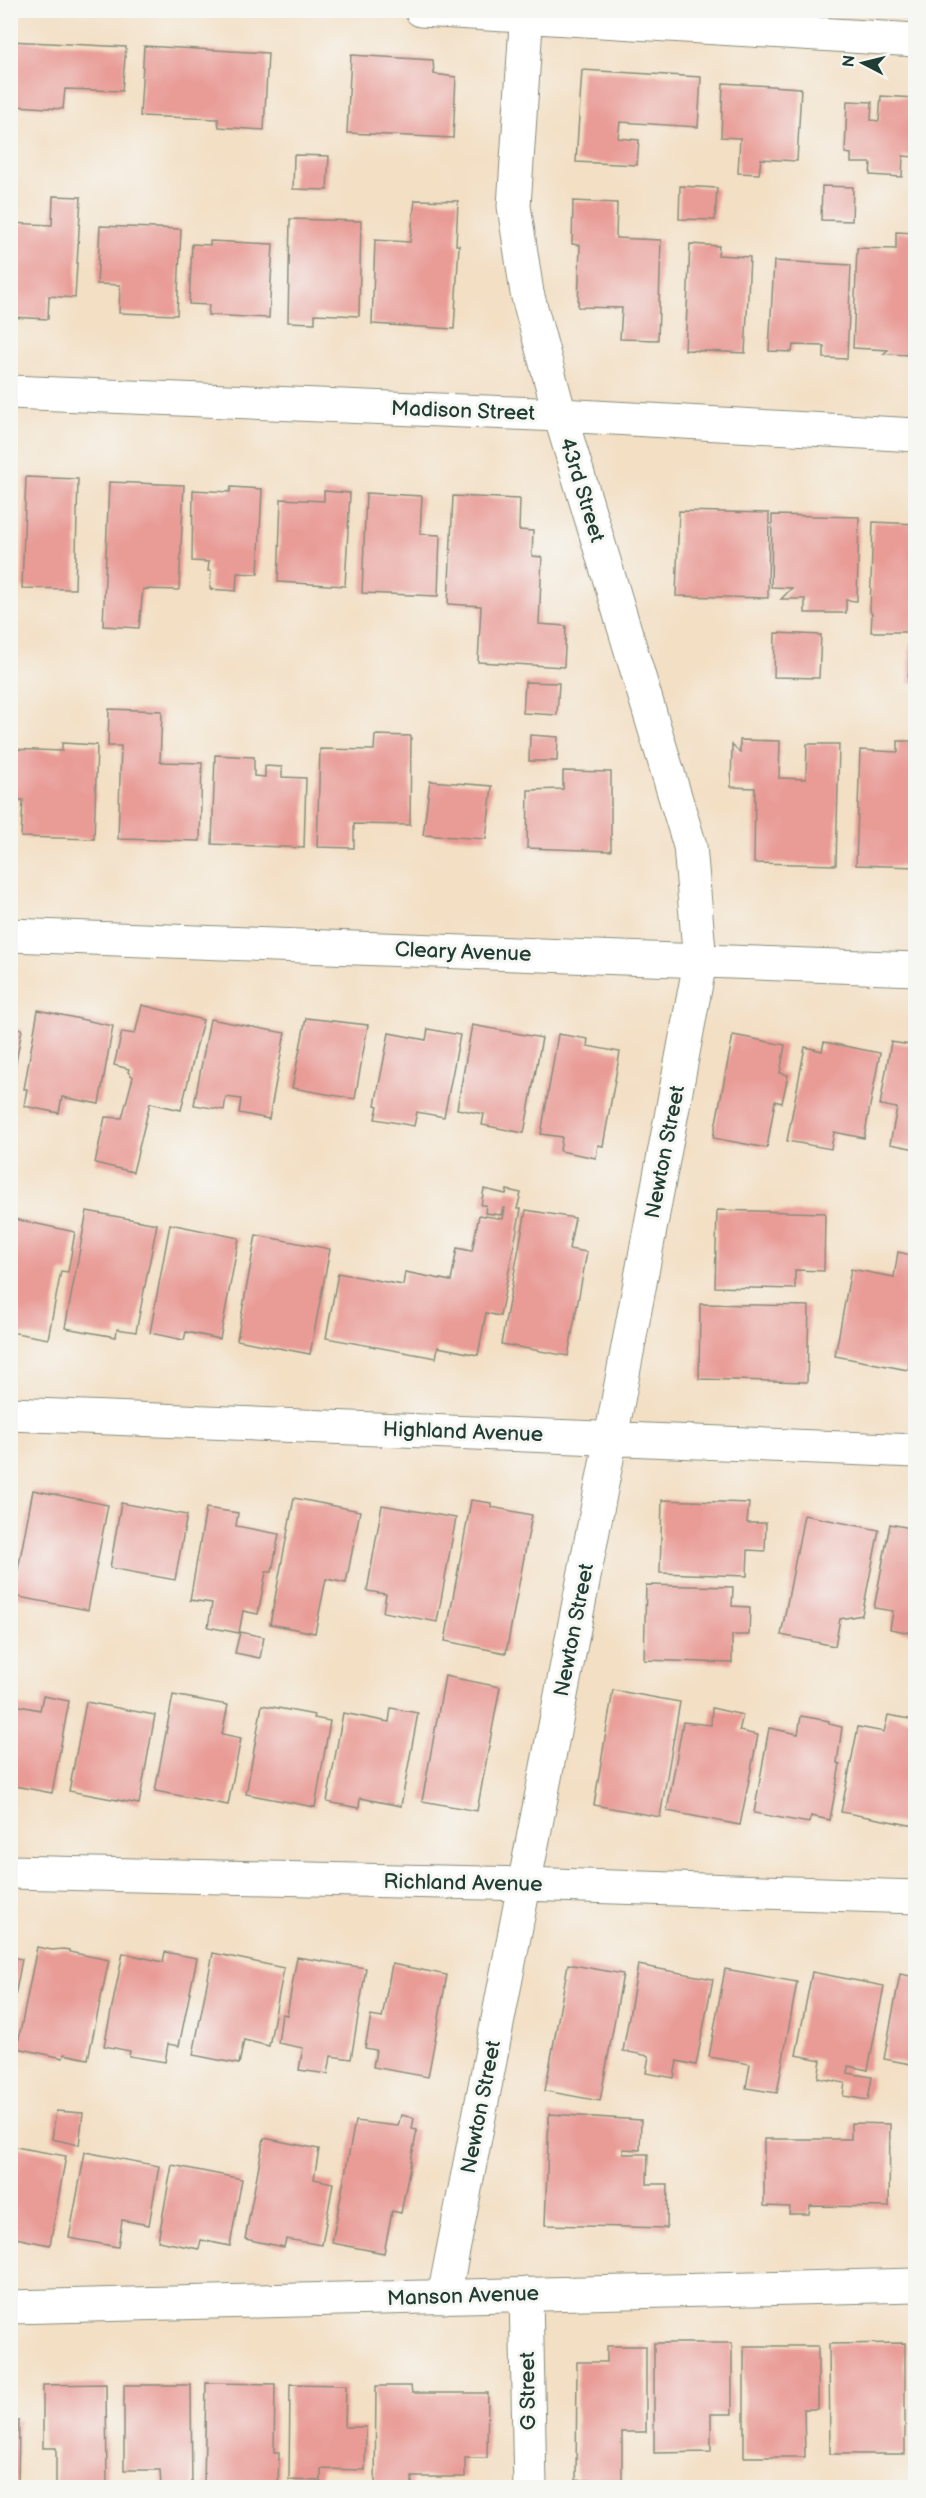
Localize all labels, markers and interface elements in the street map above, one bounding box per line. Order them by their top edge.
north arrow [833,33,893,93]
text: N [839,54,860,68]
street label: Madison Street [391,396,536,426]
street label: 43rd Street [554,435,610,546]
street label: Cleary Avenue [394,937,532,967]
street label: Newton Street [640,1083,690,1221]
street label: Highland Avenue [382,1417,544,1447]
street label: Newton Street [549,1561,599,1699]
street label: Richland Avenue [383,1869,543,1897]
street label: Newton Street [456,2038,506,2176]
street label: Manson Avenue [387,2281,539,2311]
street label: G Street [515,2351,541,2431]

